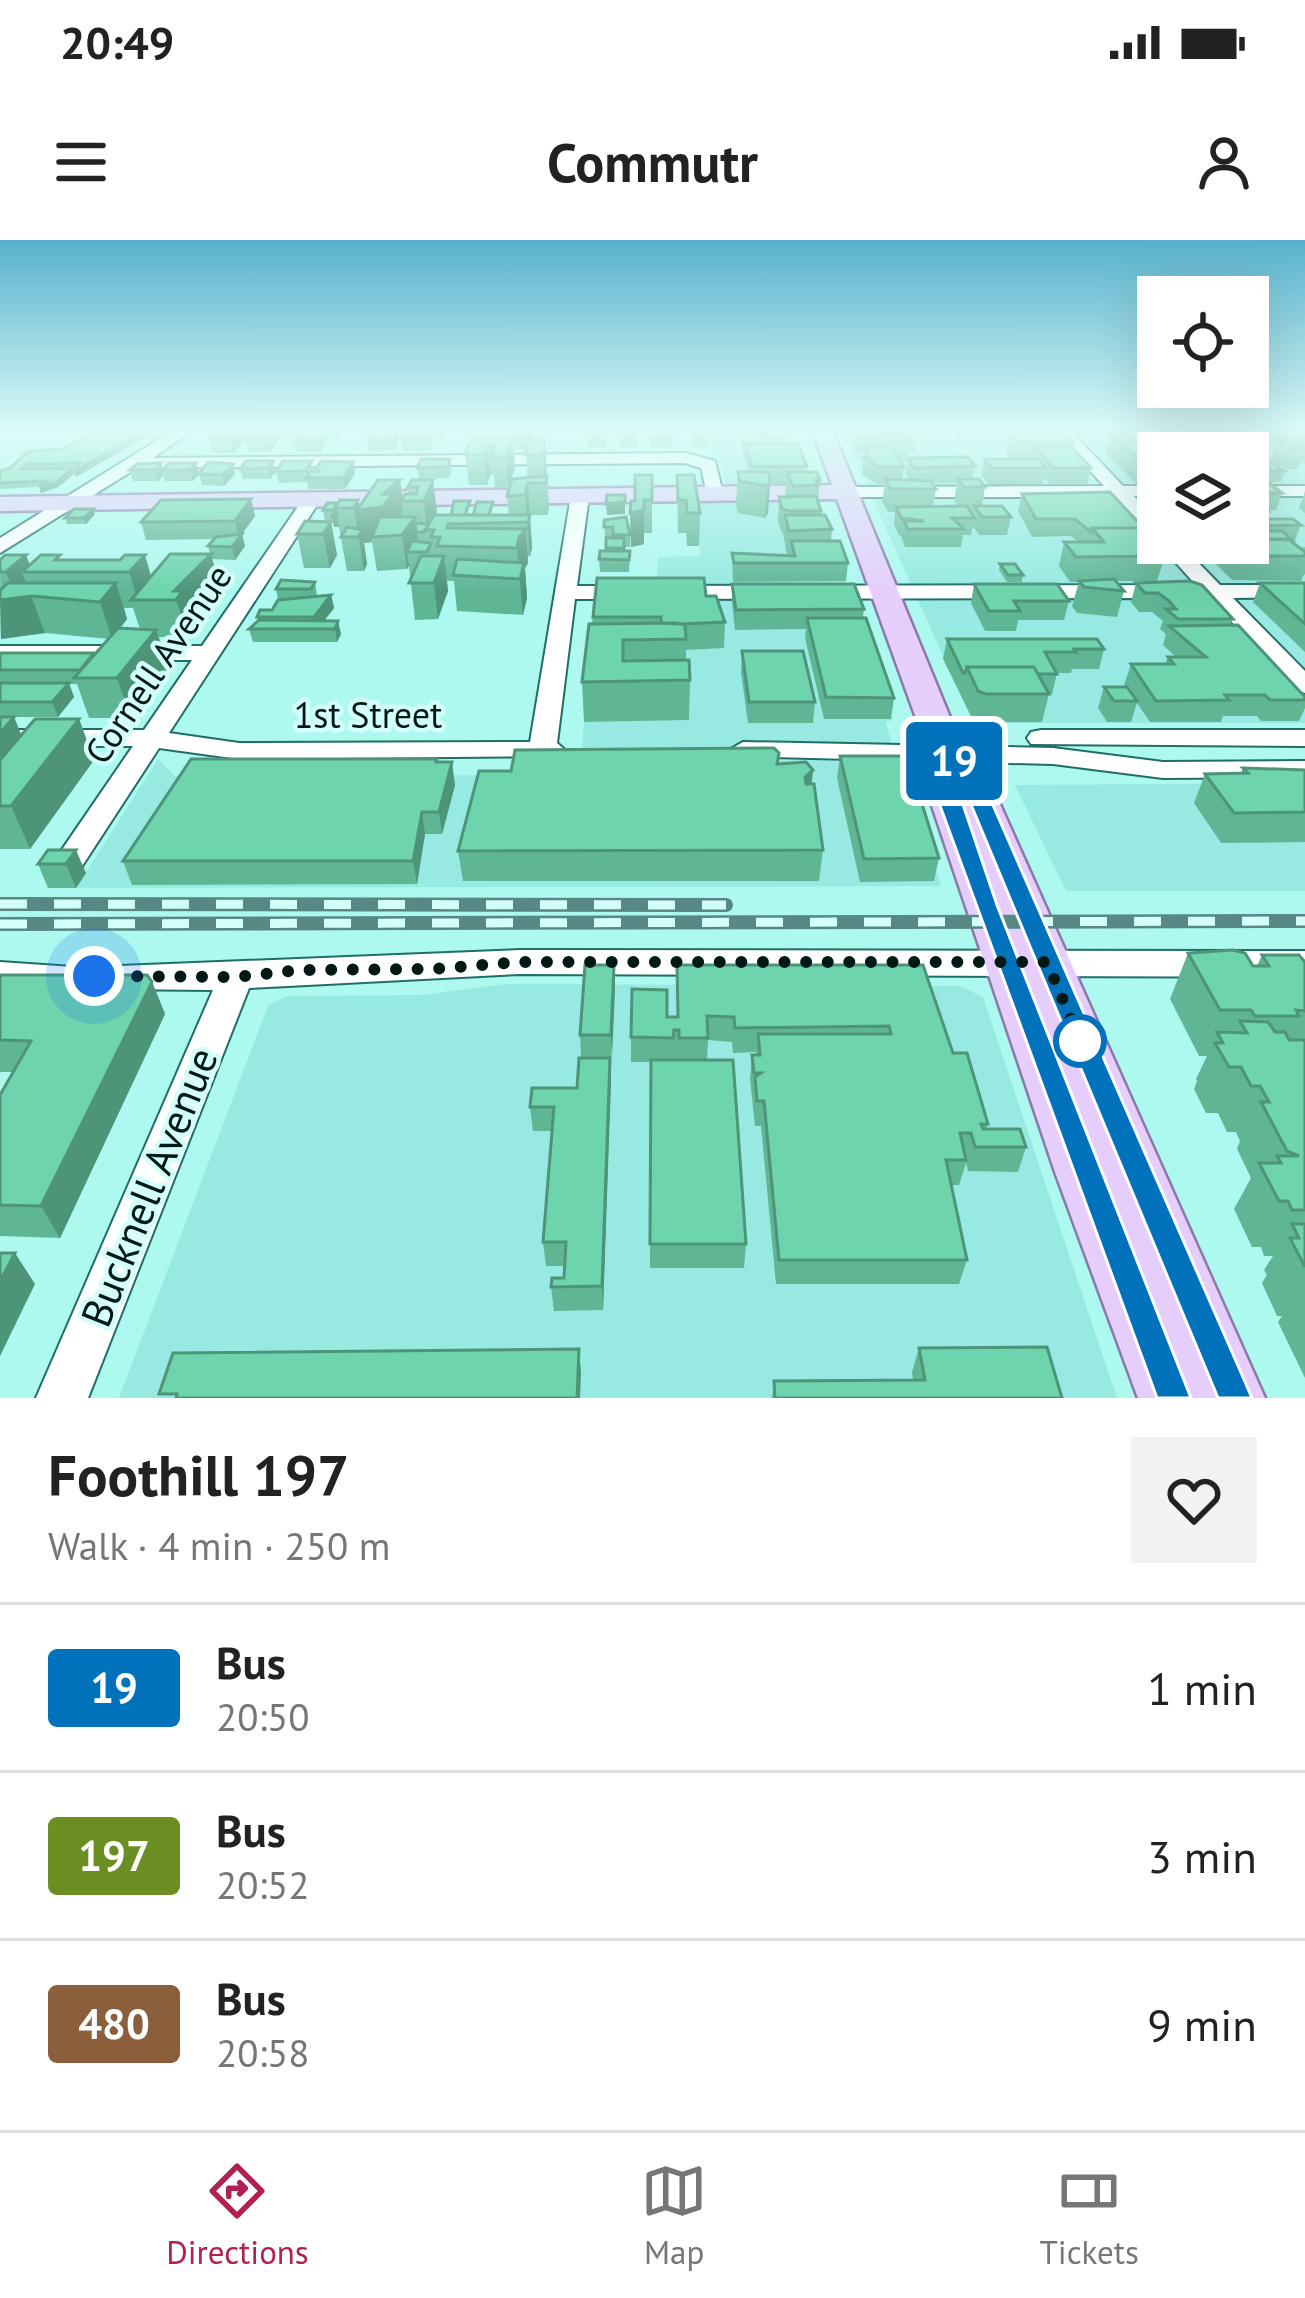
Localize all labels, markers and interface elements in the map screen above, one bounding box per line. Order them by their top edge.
text: 20:49 [60,13,174,71]
text: Commutr [547,127,758,197]
icon: menu [48,129,114,195]
icon: person [1191,129,1257,195]
map controls [1137,276,1269,564]
button: locate [1137,276,1269,408]
button: layers [1137,432,1269,564]
street label: Cornell Avenue [74,555,242,773]
street label: 1st Street [294,691,442,738]
line badge: 19 [900,722,1008,800]
text: 19 [930,733,978,788]
your location [64,946,124,1006]
unlabelled marker [1055,1016,1105,1066]
street label: Bucknell Avenue [68,1039,229,1334]
button: heart [1131,1437,1257,1563]
text: Foothill 197 [48,1438,349,1512]
text: Walk · 4 min · 250 m [48,1520,390,1571]
text: Bus [216,1633,286,1691]
text: 1 min [1147,1659,1257,1717]
text: 19 [90,1660,138,1715]
text: 20:50 [216,1691,310,1742]
text: Bus [216,1801,286,1859]
text: 3 min [1147,1827,1257,1885]
text: 197 [78,1828,150,1883]
text: 20:52 [216,1859,310,1910]
text: Bus [216,1969,286,2027]
text: 9 min [1147,1995,1257,2053]
text: 480 [78,1996,150,2051]
text: 20:58 [216,2027,310,2078]
tab: Directions [166,2158,309,2273]
tab: Map [641,2158,707,2273]
tab: Tickets [1039,2158,1139,2273]

